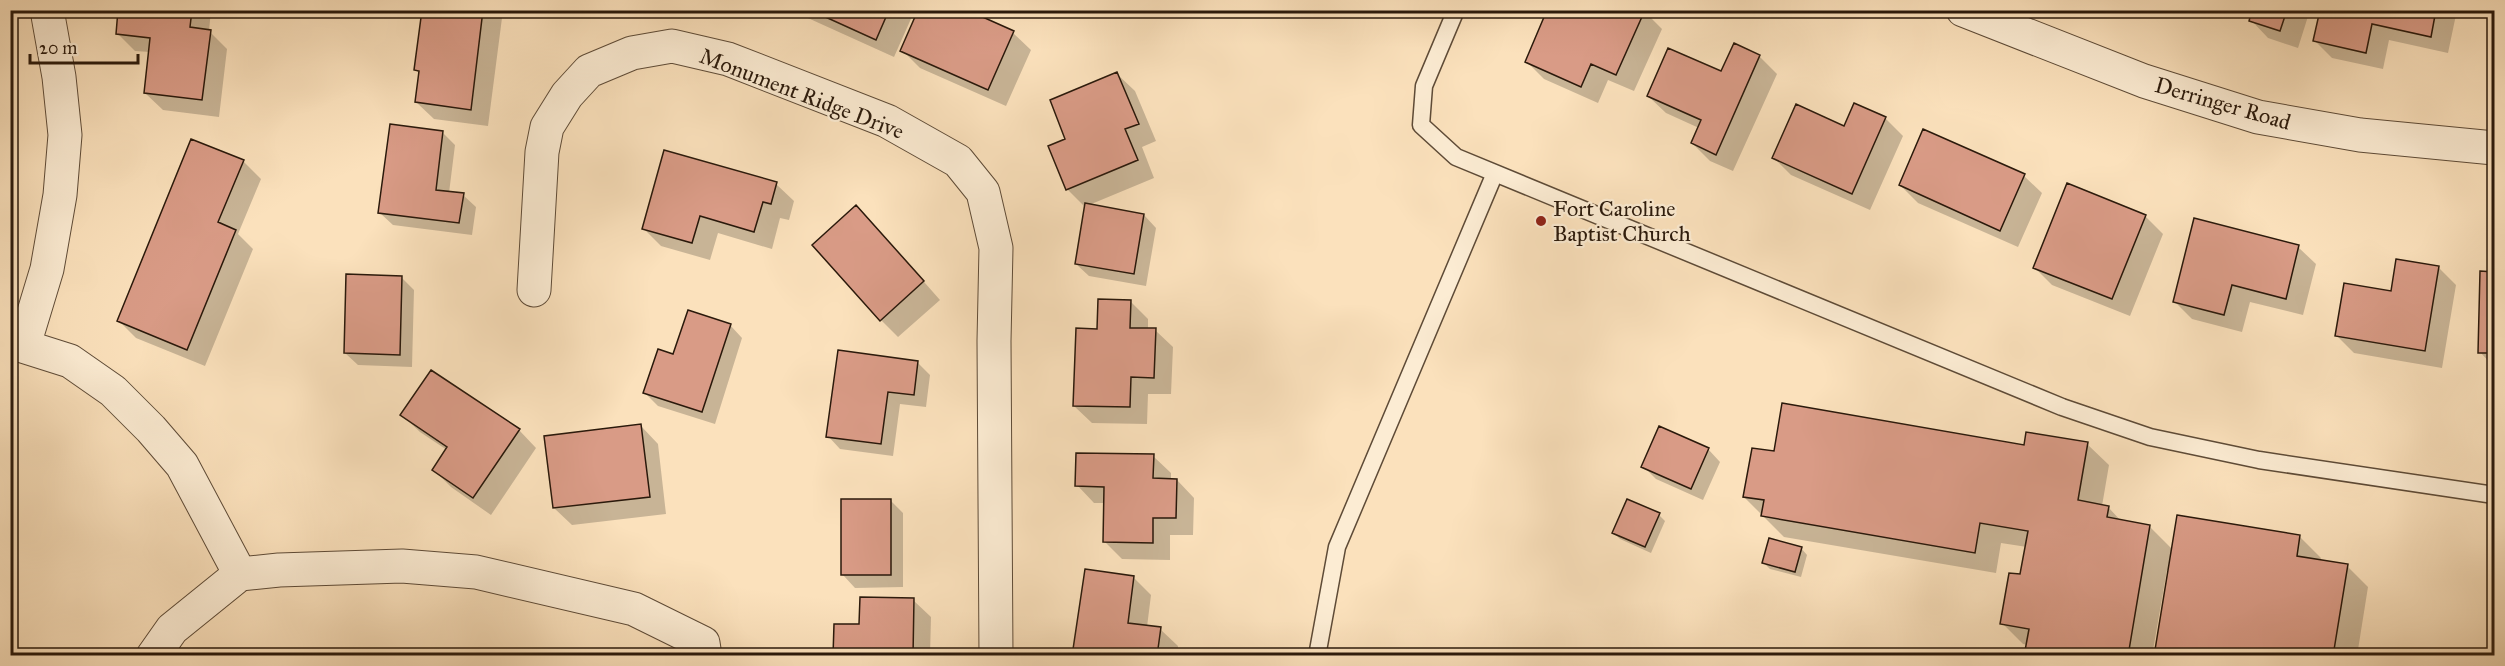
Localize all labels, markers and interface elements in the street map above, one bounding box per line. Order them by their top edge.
scale bar [30,27,138,65]
text: 20 m [39,37,77,59]
street label: Monument Ridge Drive [696,42,908,145]
street label: Derringer Road [2152,71,2294,136]
place label: Fort Caroline Baptist Church [1553,195,1691,247]
marker: Fort Caroline Baptist Church [1534,214,1548,228]

